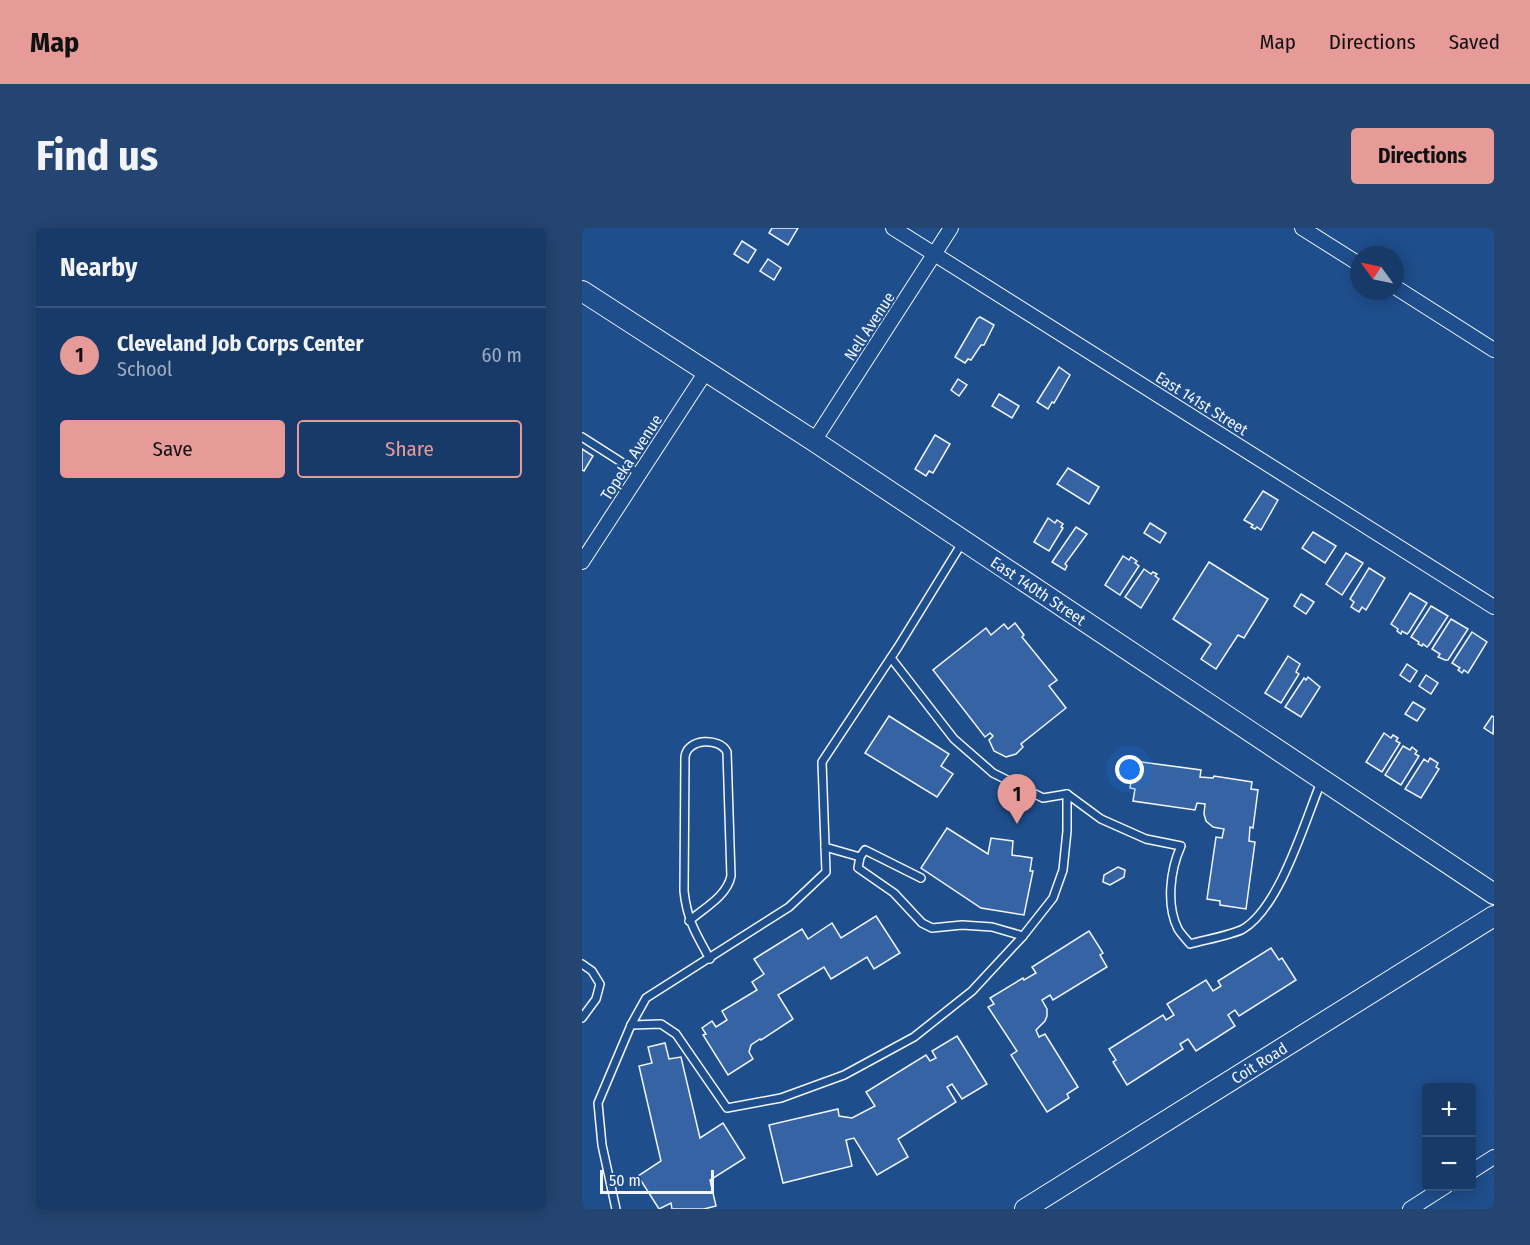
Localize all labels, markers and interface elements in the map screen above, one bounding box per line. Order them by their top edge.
text: Map [30,26,79,59]
text: Map [1259,29,1296,55]
text: Directions [1329,29,1416,55]
text: Saved [1449,29,1500,55]
button: Directions [1351,128,1494,184]
text: Find us [36,131,158,181]
north arrow [1350,246,1404,300]
text: Nearby [60,252,137,283]
street label: Nell Avenue [840,288,899,364]
text: Cleveland Job Corps Center [117,330,363,357]
text: 1 [75,343,84,367]
text: 60 m [482,343,522,367]
text: School [117,357,172,381]
street label: East 141st Street [1152,367,1252,440]
street label: Topeka Avenue [597,411,666,504]
button: Save [60,420,285,478]
button: Share [297,420,522,478]
street label: East 140th Street [987,553,1090,630]
your location [1115,755,1144,784]
pin: 1 [998,774,1036,824]
street label: Coit Road [1228,1039,1291,1088]
map controls [1422,1083,1476,1191]
button: + [1422,1083,1476,1137]
button: − [1422,1137,1476,1191]
scale bar [600,1167,714,1194]
text: 50 m [609,1171,641,1190]

